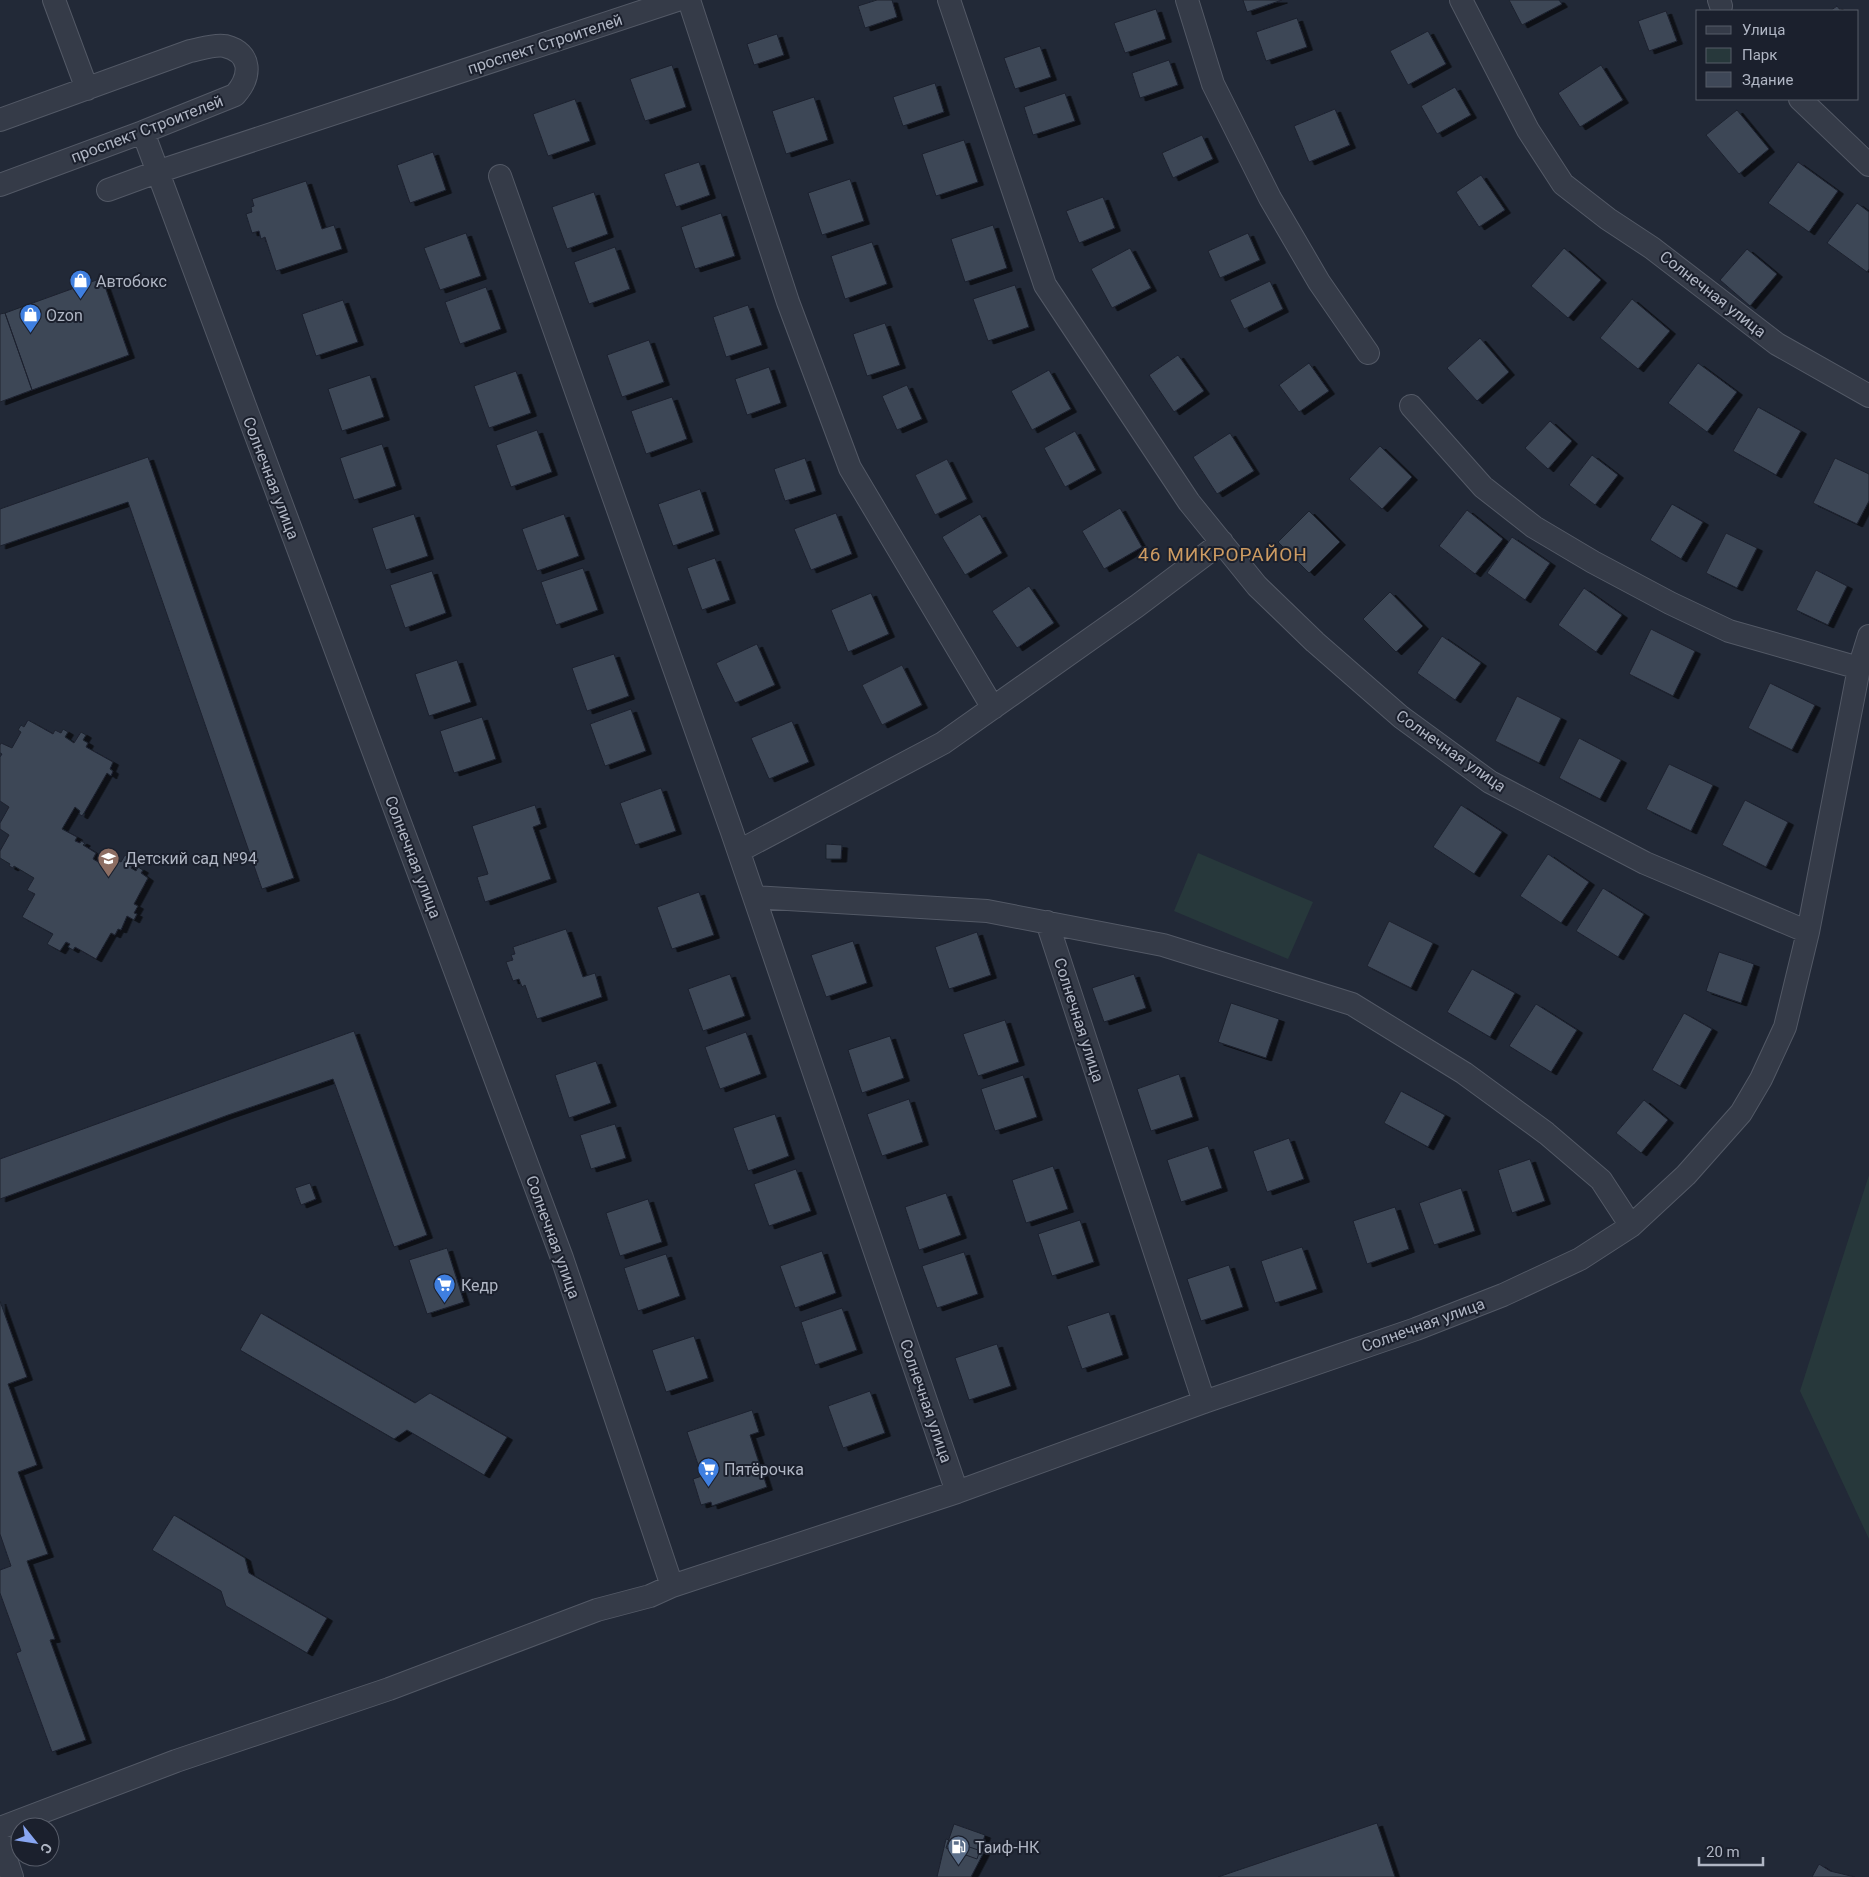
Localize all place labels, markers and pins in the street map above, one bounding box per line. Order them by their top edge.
shop icon: Автобокс [68,269,92,300]
place label: Автобокс [96,272,167,291]
shop icon: Ozon [18,303,42,334]
place label: Ozon [46,306,83,325]
school or university icon: Детский сад №94 [97,846,121,877]
place label: Детский сад №94 [125,849,257,868]
supermarket icon: Кедр [433,1273,457,1304]
place label: Кедр [461,1276,498,1295]
supermarket icon: Пятёрочка [696,1457,720,1488]
place label: Пятёрочка [724,1460,804,1479]
fuel station icon: Таиф-НК [947,1835,971,1866]
place label: Таиф-НК [975,1838,1040,1857]

